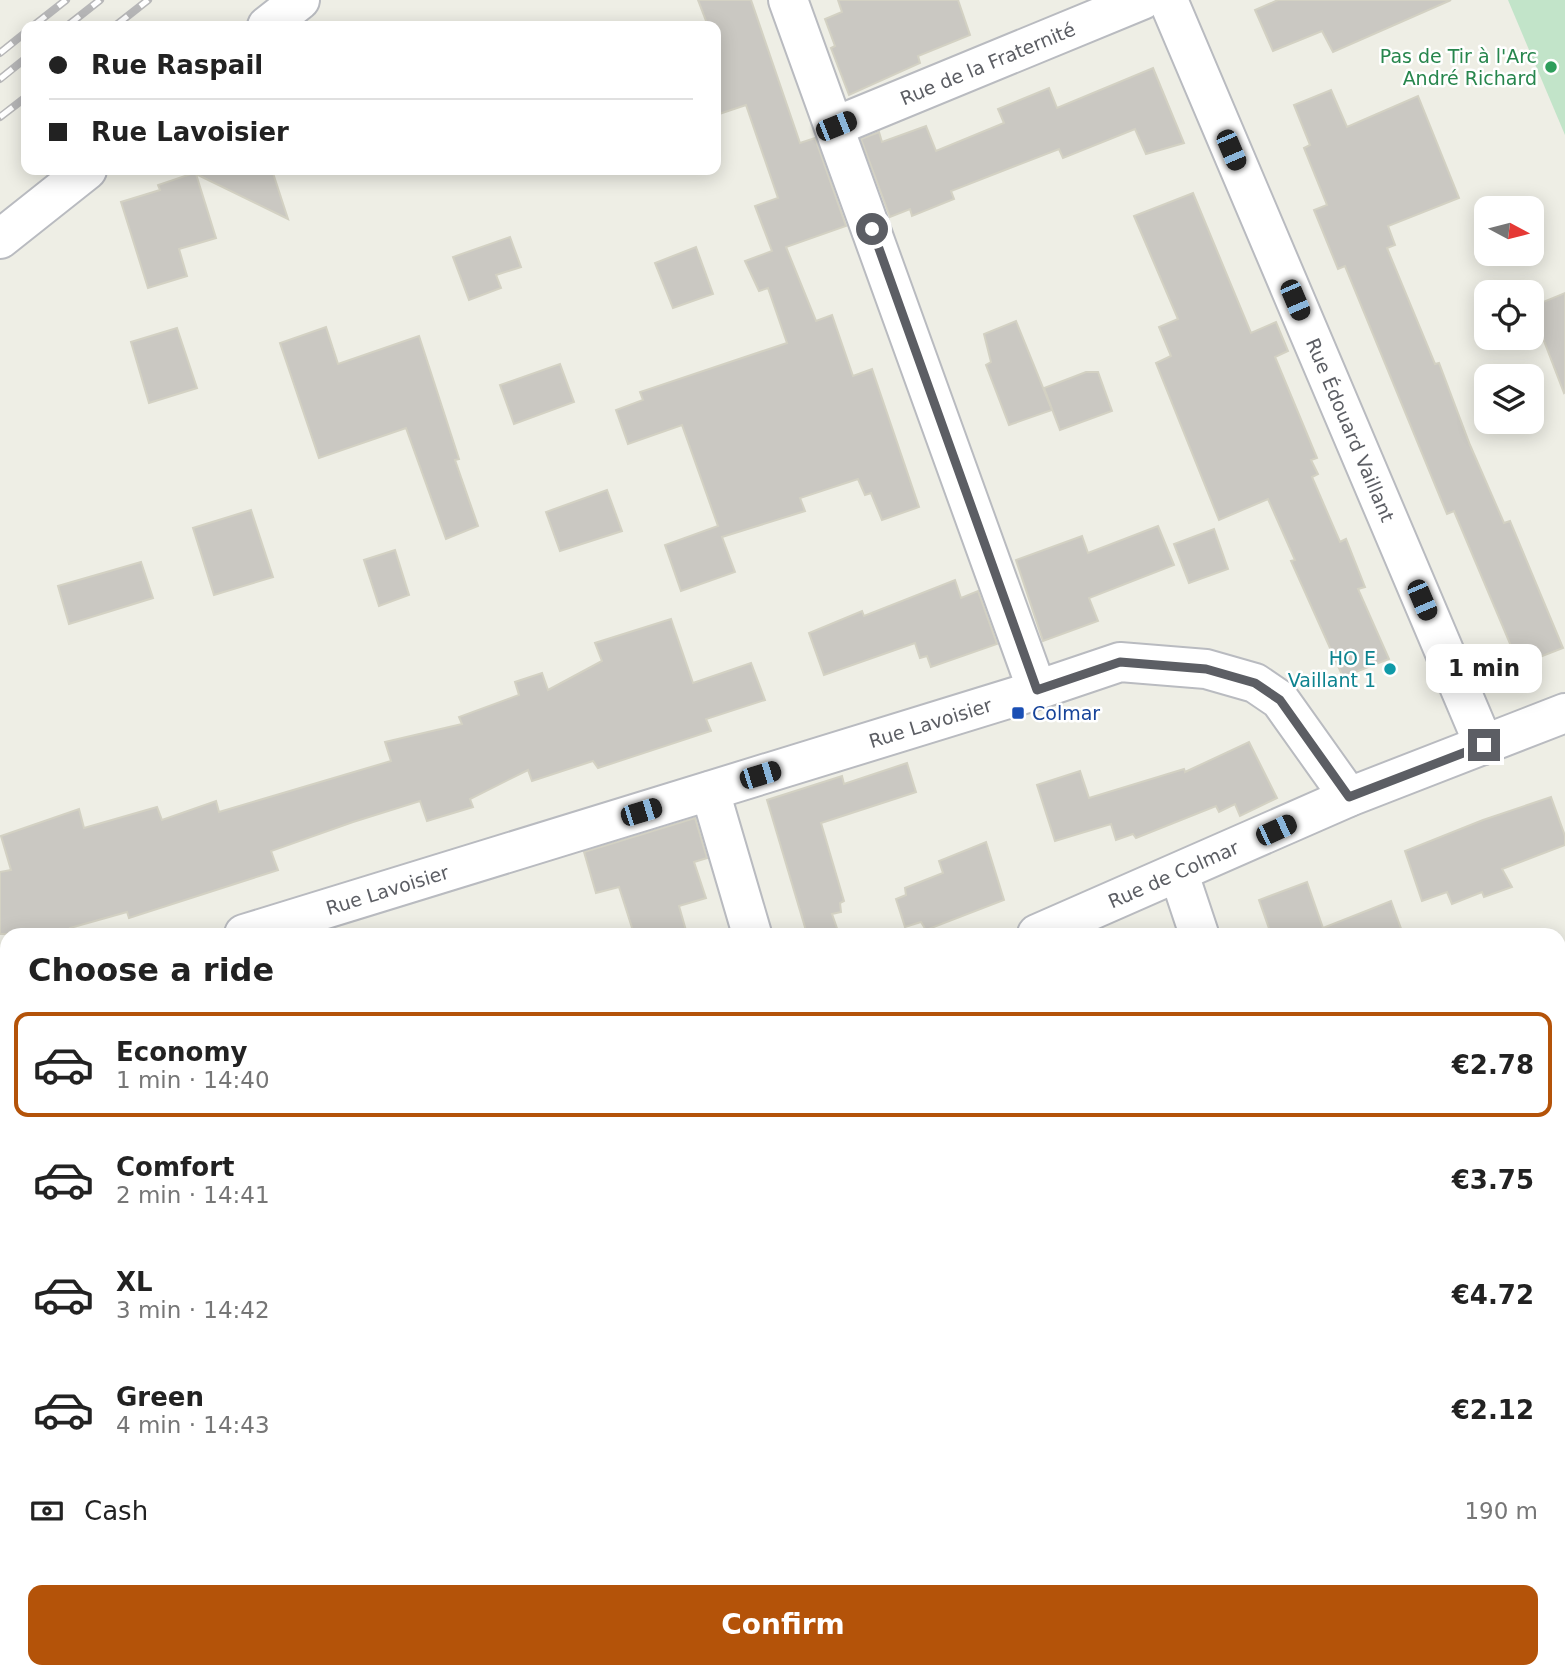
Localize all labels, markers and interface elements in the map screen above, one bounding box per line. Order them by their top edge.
street label: Rue de la Fraternité [897,18,1078,109]
place label: Pas de Tir à l'Arc André Richard [1380,45,1537,89]
text: Rue Raspail [91,50,263,80]
marker: Pas de Tir à l'Arc André Richard [1543,59,1559,75]
car [813,108,860,144]
text: Rue Lavoisier [91,117,289,147]
car [1214,127,1249,173]
north arrow [1474,196,1544,266]
map controls [1474,196,1544,434]
route start [856,213,888,245]
car [1278,277,1313,323]
button: locate [1474,280,1544,350]
street label: Rue Édouard Vaillant [1302,335,1399,525]
button: layers [1474,364,1544,434]
car [1405,577,1440,623]
callout: 1 min [1426,644,1542,692]
place label: HO E Vaillant 1 [1288,647,1376,691]
text: 1 min [1448,655,1520,681]
marker: HO E Vaillant 1 [1382,661,1398,677]
street label: Rue Lavoisier [866,694,994,752]
place label: Colmar [1032,702,1100,724]
marker: Colmar [1010,705,1026,721]
route end [1468,729,1500,761]
car [737,759,784,791]
car [618,796,665,828]
car [1253,812,1300,848]
street label: Rue de Colmar [1105,836,1242,912]
street label: Rue Lavoisier [323,861,452,919]
text: Choose a ride [28,951,274,989]
icon: car [32,1033,95,1096]
text: Economy [116,1037,247,1067]
text: €2.78 [1452,1050,1534,1080]
text: 1 min · 14:40 [116,1067,270,1093]
icon: car [32,1148,95,1211]
text: Comfort [116,1152,234,1182]
text: €3.75 [1452,1165,1534,1195]
text: 2 min · 14:41 [116,1182,270,1208]
icon: car [32,1263,95,1326]
text: XL [116,1267,153,1297]
text: €4.72 [1452,1280,1534,1310]
text: 3 min · 14:42 [116,1297,270,1323]
icon: car [32,1378,95,1441]
text: Green [116,1382,204,1412]
text: €2.12 [1452,1395,1534,1425]
text: 4 min · 14:43 [116,1412,270,1438]
icon: cash [28,1492,66,1530]
text: Cash [84,1496,148,1526]
text: 190 m [1464,1498,1538,1524]
button: Confirm [28,1585,1538,1665]

